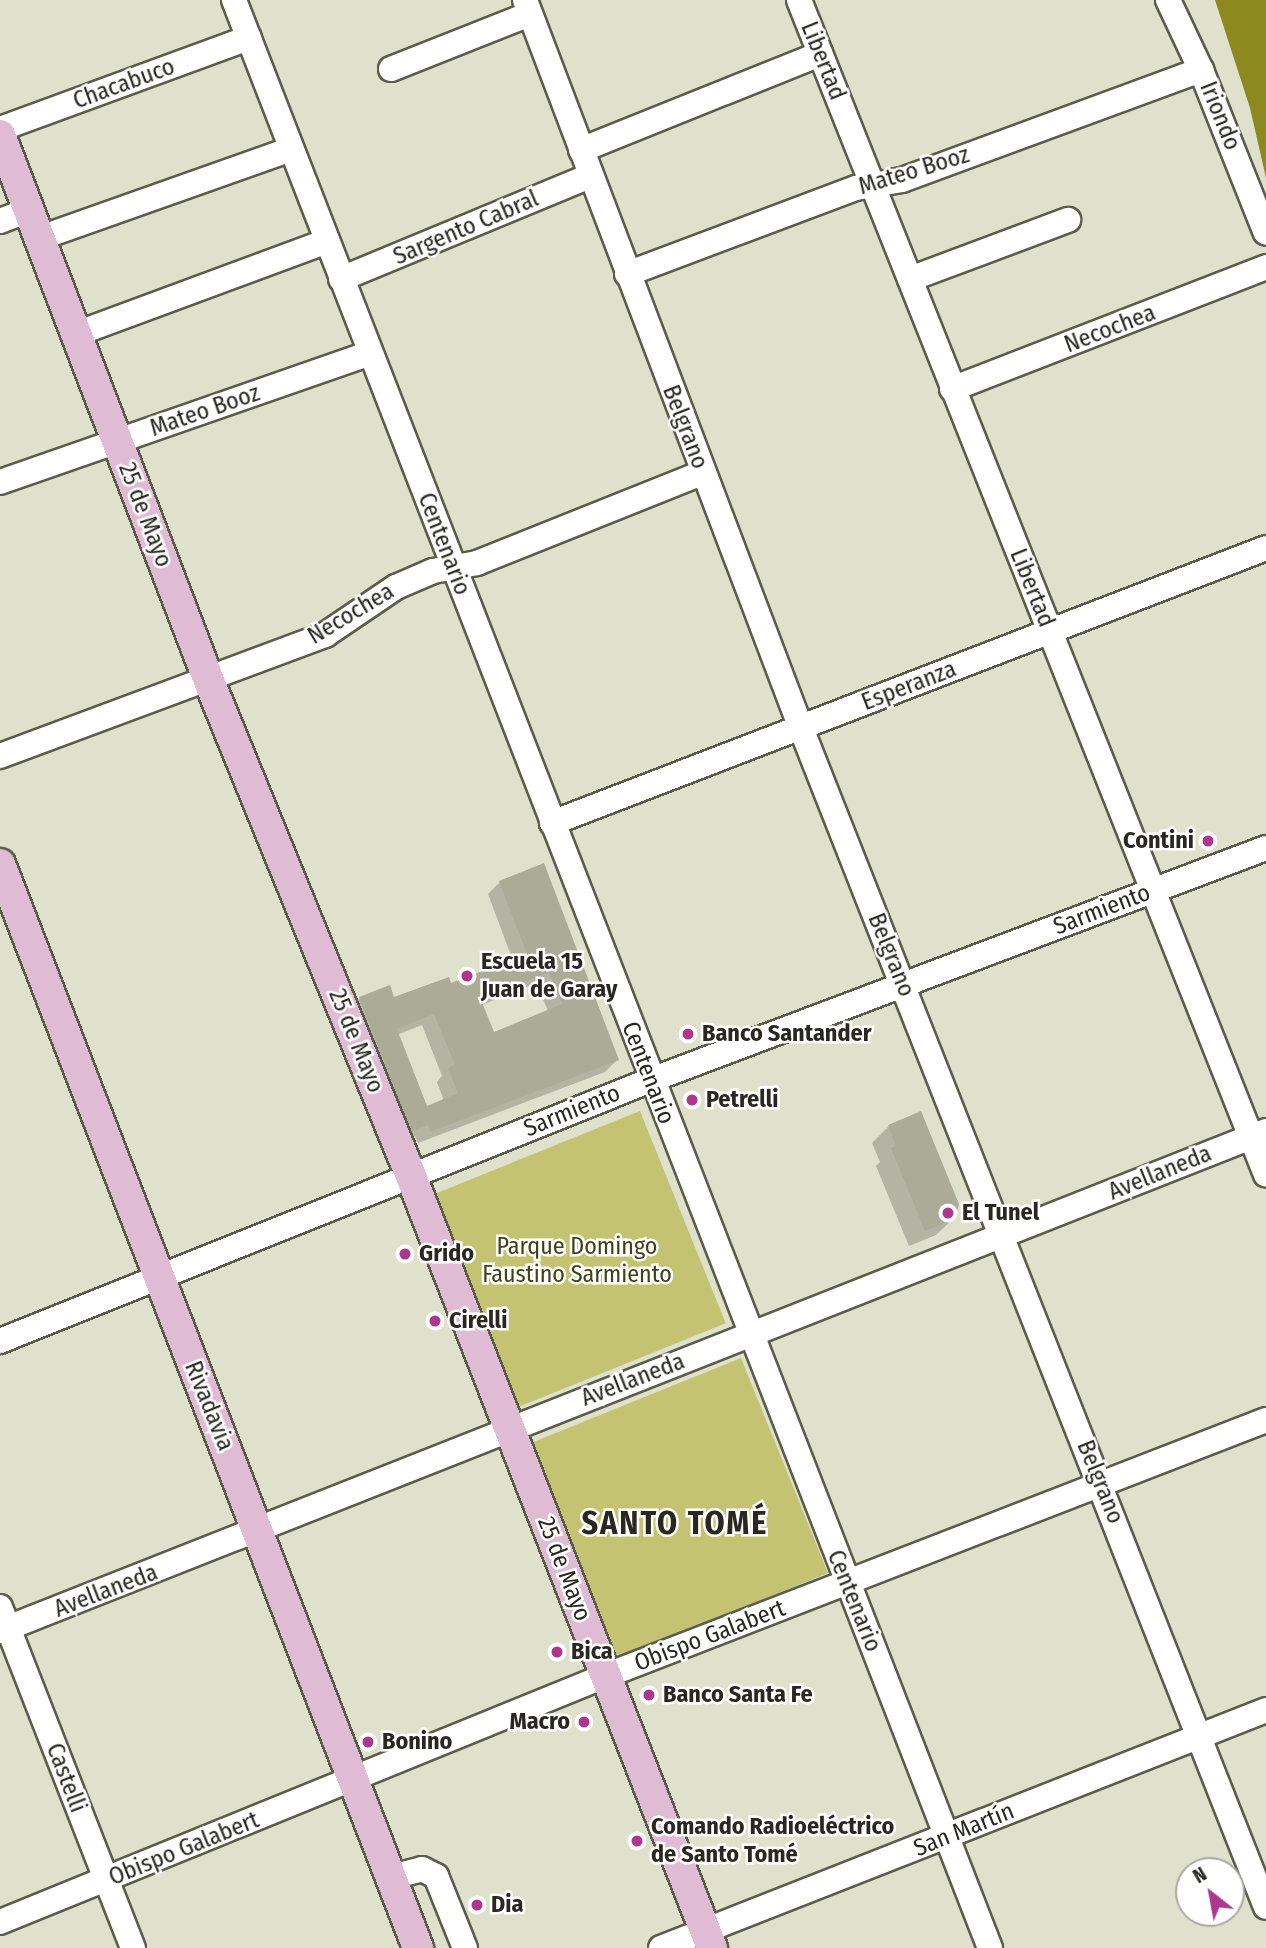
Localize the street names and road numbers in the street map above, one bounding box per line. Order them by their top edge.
street label: Libertad [794,18,852,104]
street label: Chacabuco [69,52,179,116]
street label: Iriondo [1193,77,1247,155]
street label: Mateo Booz [855,141,973,201]
street label: Sargento Cabral [389,184,543,272]
street label: Necochea [1060,299,1160,359]
street label: Mateo Booz [146,379,264,443]
street label: Belgrano [656,381,714,473]
street label: 25 de Mayo [112,459,178,571]
street label: Centenario [411,489,477,599]
street label: Libertad [1003,545,1061,631]
street label: Necochea [303,577,399,651]
street label: Esperanza [858,655,960,717]
street label: Sarmiento [1050,878,1154,942]
street label: Belgrano [861,909,921,1001]
street label: 25 de Mayo [322,985,390,1097]
street label: Centenario [615,1018,681,1128]
street label: Sarmiento [520,1079,624,1143]
street label: Avellaneda [1104,1139,1216,1207]
street label: Avellaneda [577,1347,689,1413]
street label: Rivadavia [178,1357,240,1455]
street label: Belgrano [1070,1436,1130,1528]
street label: 25 de Mayo [531,1513,597,1625]
street label: Centenario [821,1546,887,1656]
street label: Avellaneda [50,1558,162,1624]
street label: Obispo Galabert [630,1594,790,1678]
street label: Castelli [40,1739,92,1817]
street label: San Martín [910,1797,1018,1863]
street label: Obispo Galabert [105,1806,263,1892]

